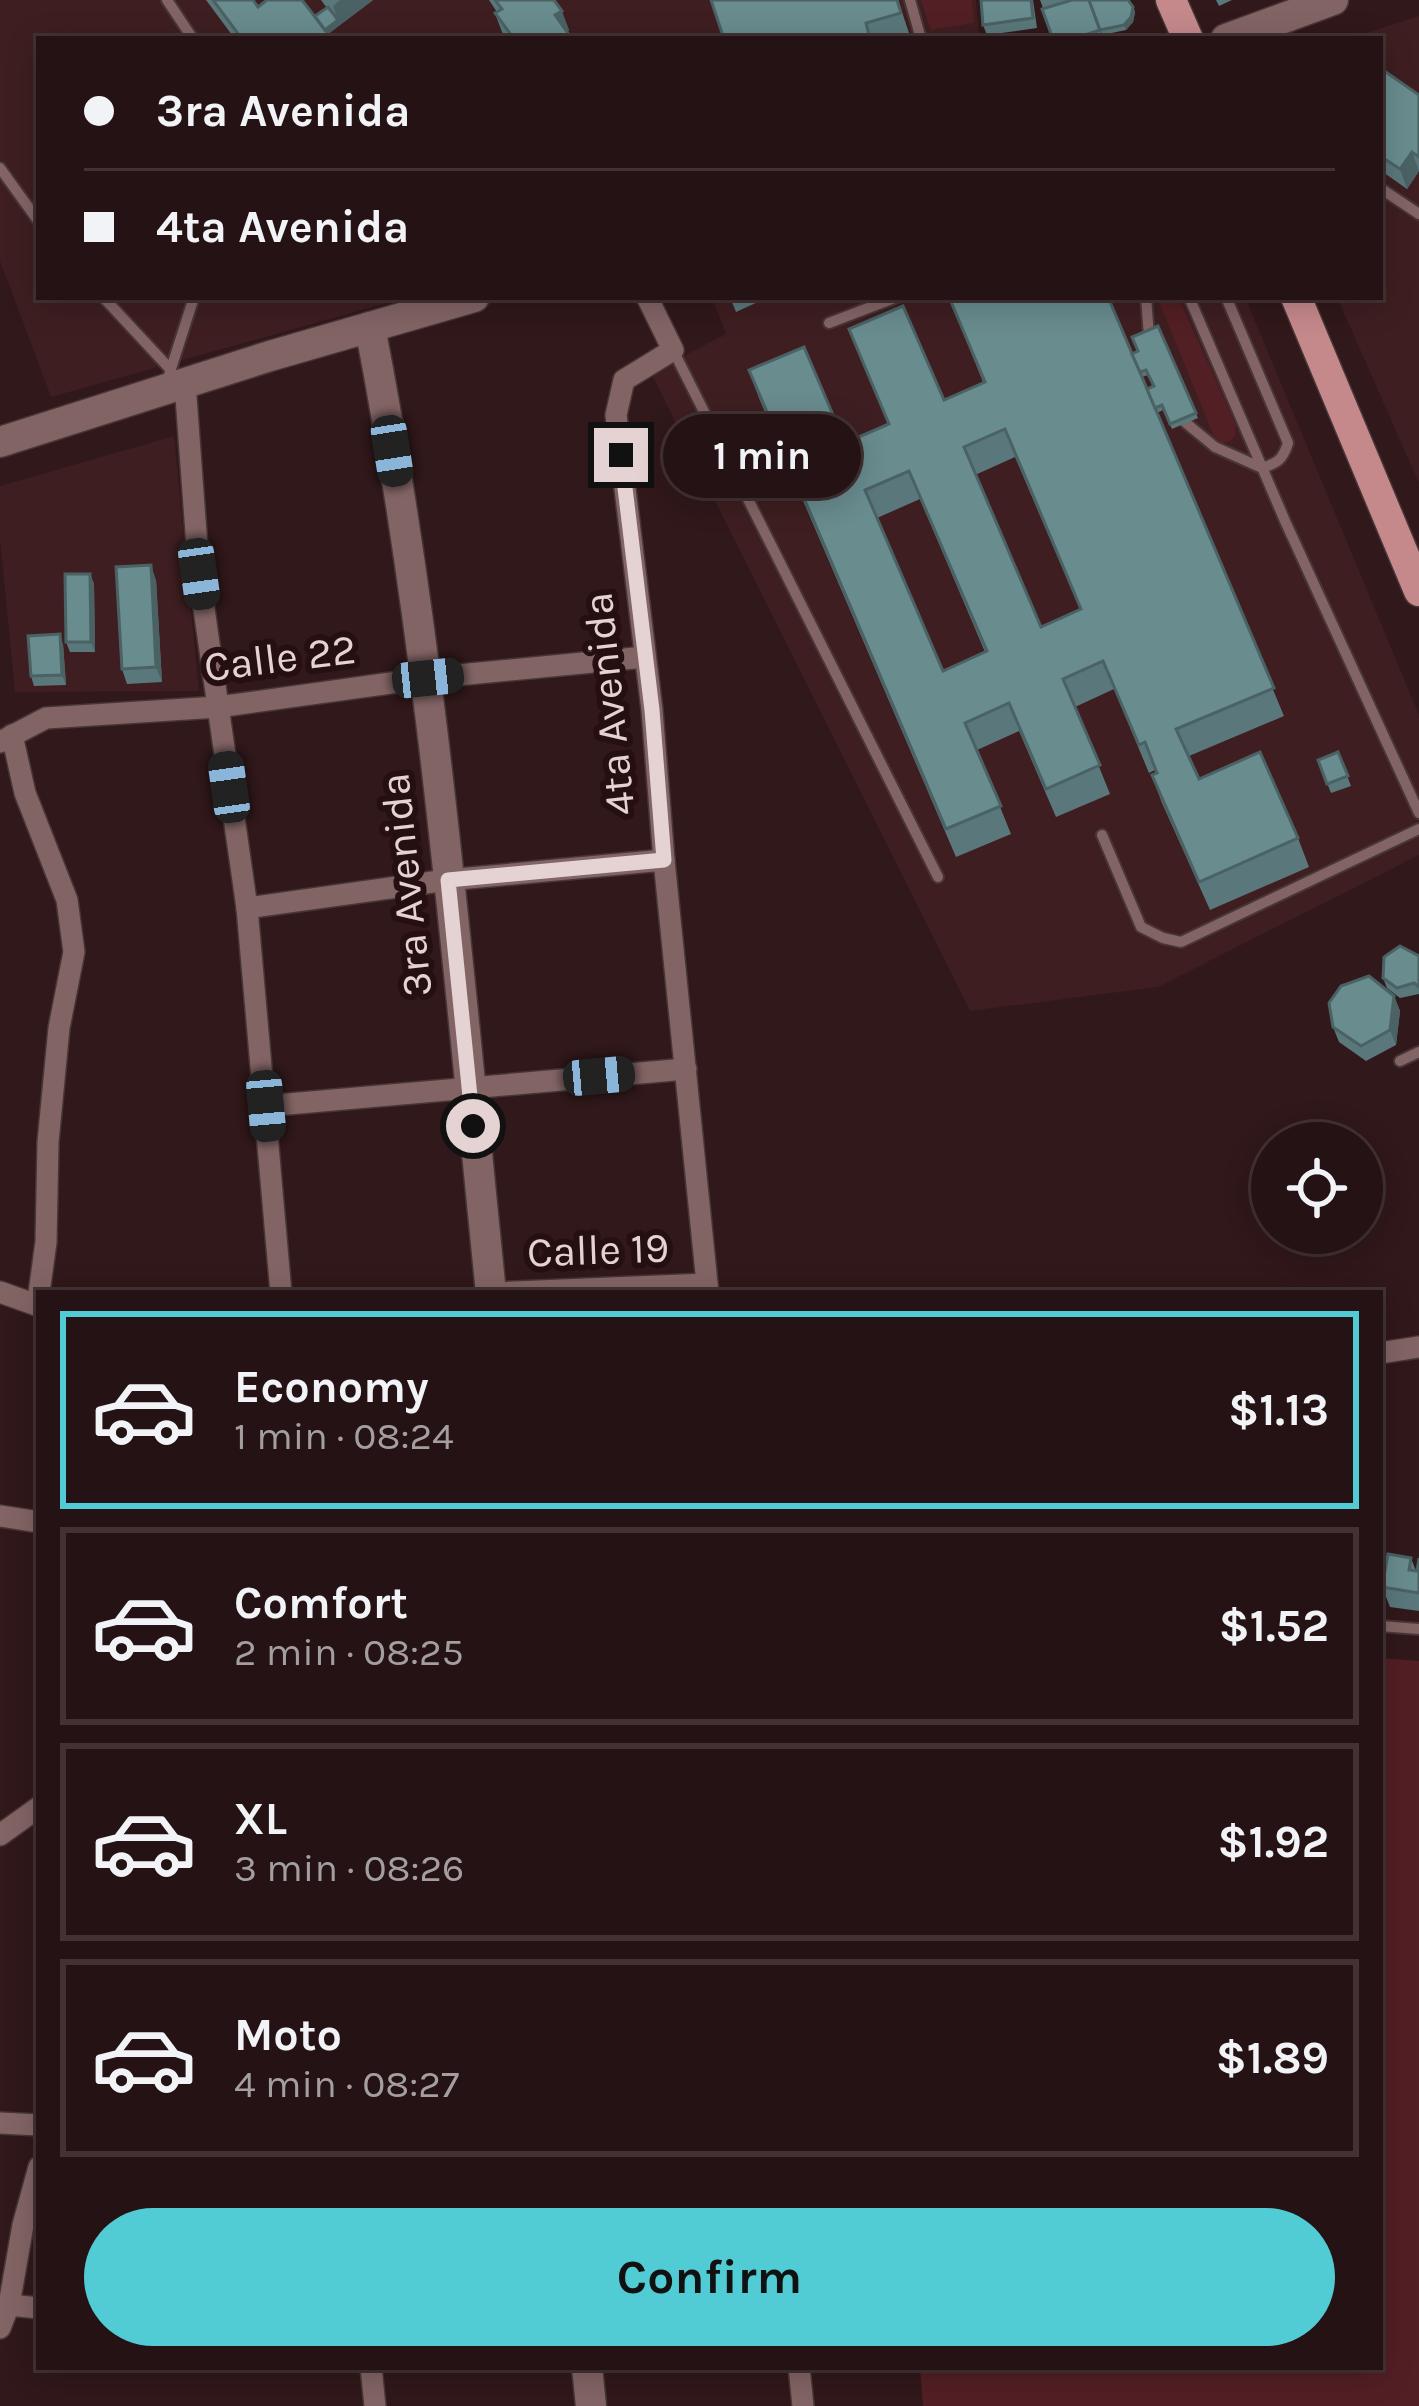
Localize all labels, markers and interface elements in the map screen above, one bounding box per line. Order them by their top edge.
text: 3ra Avenida [156,85,411,137]
text: 4ta Avenida [156,201,409,253]
car [369,413,415,489]
callout: 1 min [663,413,861,497]
route end [594,428,648,482]
text: 1 min [713,433,811,479]
car [176,536,222,612]
street label: 4ta Avenida [572,590,646,818]
street label: Calle 22 [201,624,359,692]
car [390,656,466,700]
car [206,749,252,825]
street label: 3ra Avenida [369,771,443,999]
car [562,1055,636,1097]
car [245,1069,287,1143]
route start [446,1099,500,1153]
map controls [1251,1122,1383,1254]
button: locate [1251,1122,1383,1254]
street label: Calle 19 [526,1223,670,1277]
icon: car [90,1356,198,1464]
text: Economy [234,1361,429,1413]
text: $1.13 [1228,1384,1329,1436]
text: 1 min · 08:24 [234,1413,454,1459]
icon: car [90,1572,198,1680]
text: Comfort [234,1577,408,1629]
text: $1.52 [1219,1600,1329,1652]
text: 2 min · 08:25 [234,1629,464,1675]
icon: car [90,1788,198,1896]
text: XL [234,1793,287,1845]
text: $1.92 [1218,1816,1329,1868]
text: 3 min · 08:26 [234,1845,464,1891]
icon: car [90,2004,198,2112]
text: Moto [234,2009,342,2061]
text: $1.89 [1216,2032,1329,2084]
text: 4 min · 08:27 [234,2061,459,2107]
button: Confirm [84,2208,1335,2346]

